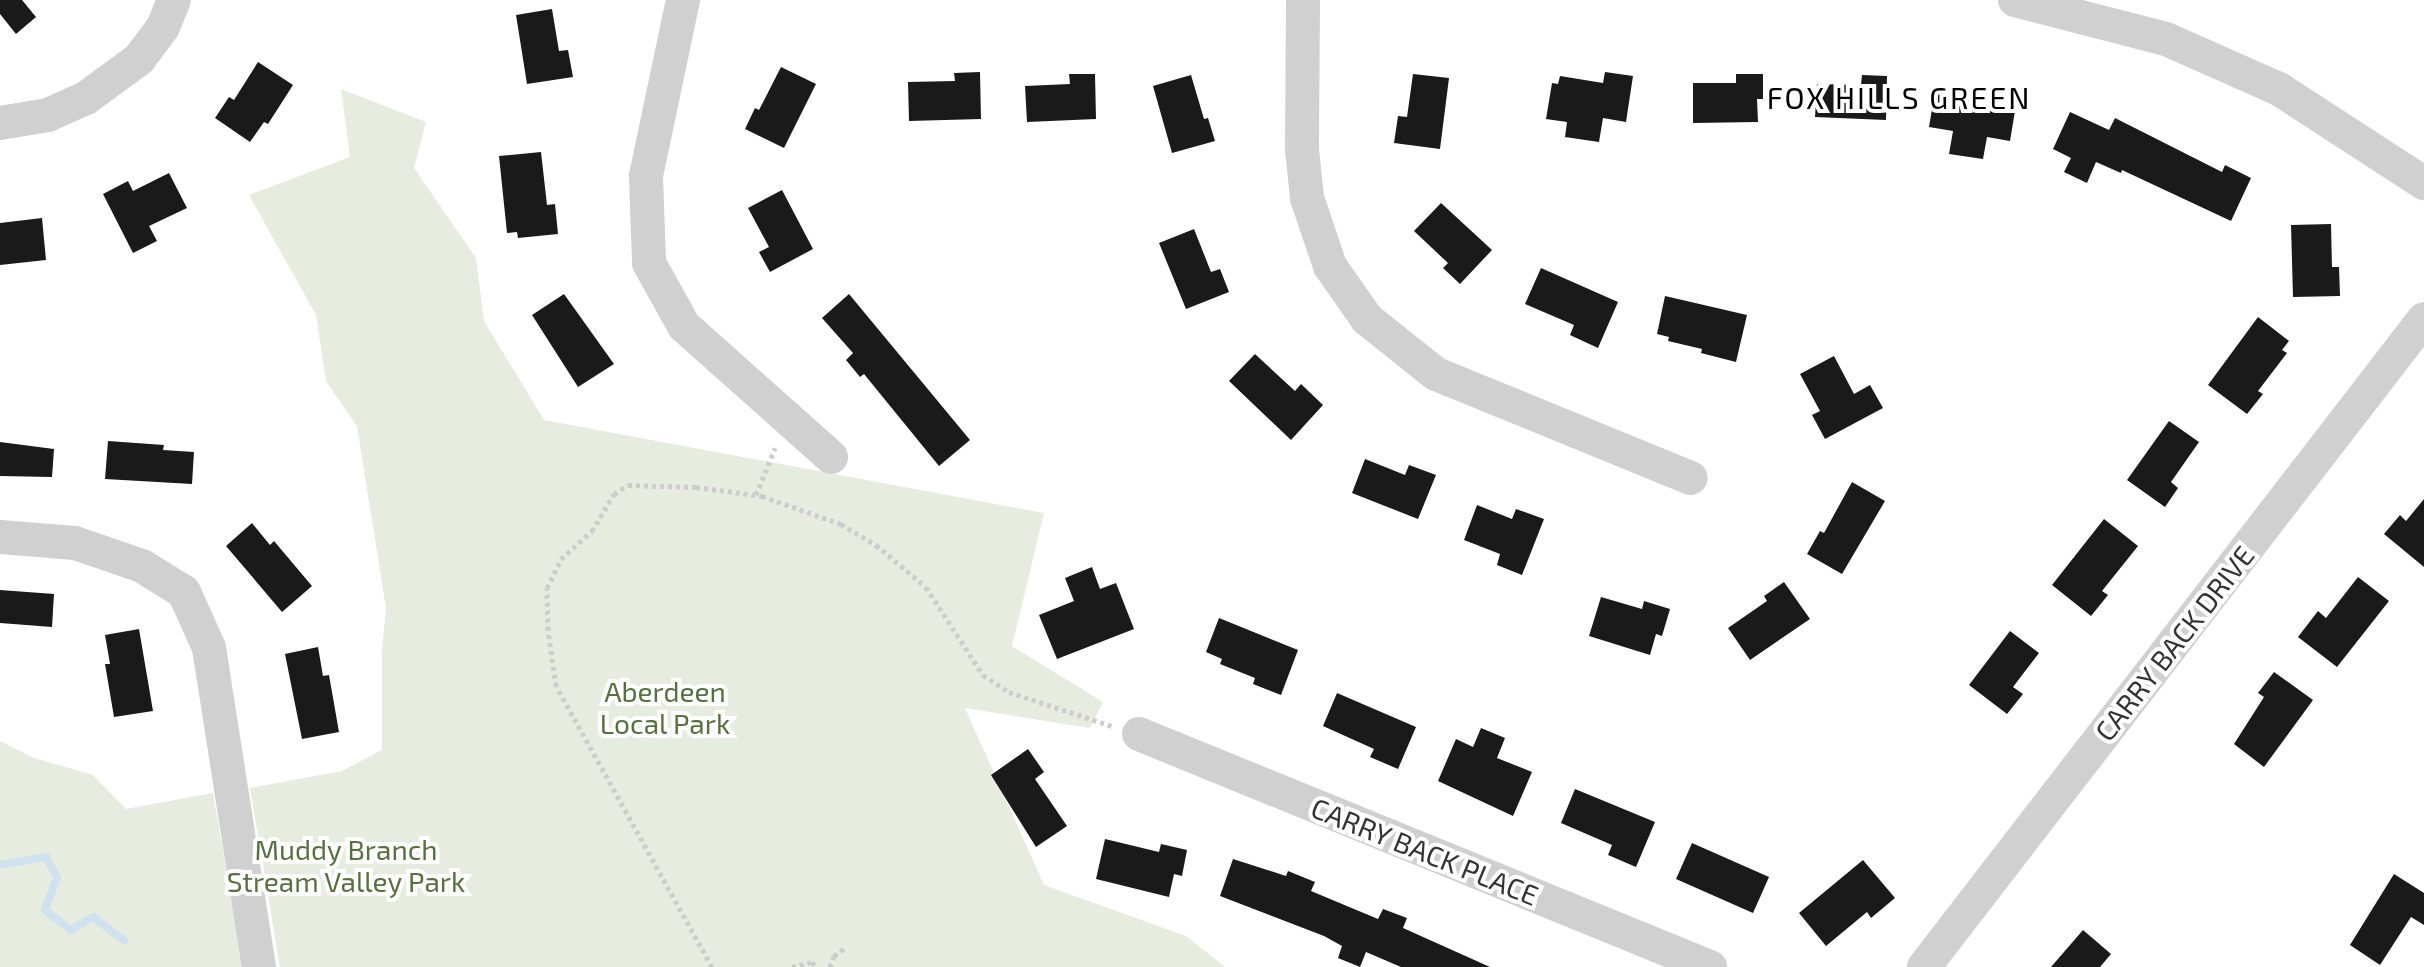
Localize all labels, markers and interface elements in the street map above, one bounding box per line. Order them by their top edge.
district label: FOX HILLS GREEN [1767,79,2031,115]
street label: CARRY BACK DRIVE [2087,538,2261,748]
park label: Aberdeen Local Park [599,674,731,740]
street label: CARRY BACK PLACE [1306,790,1544,912]
park label: Muddy Branch Stream Valley Park [226,832,466,898]

